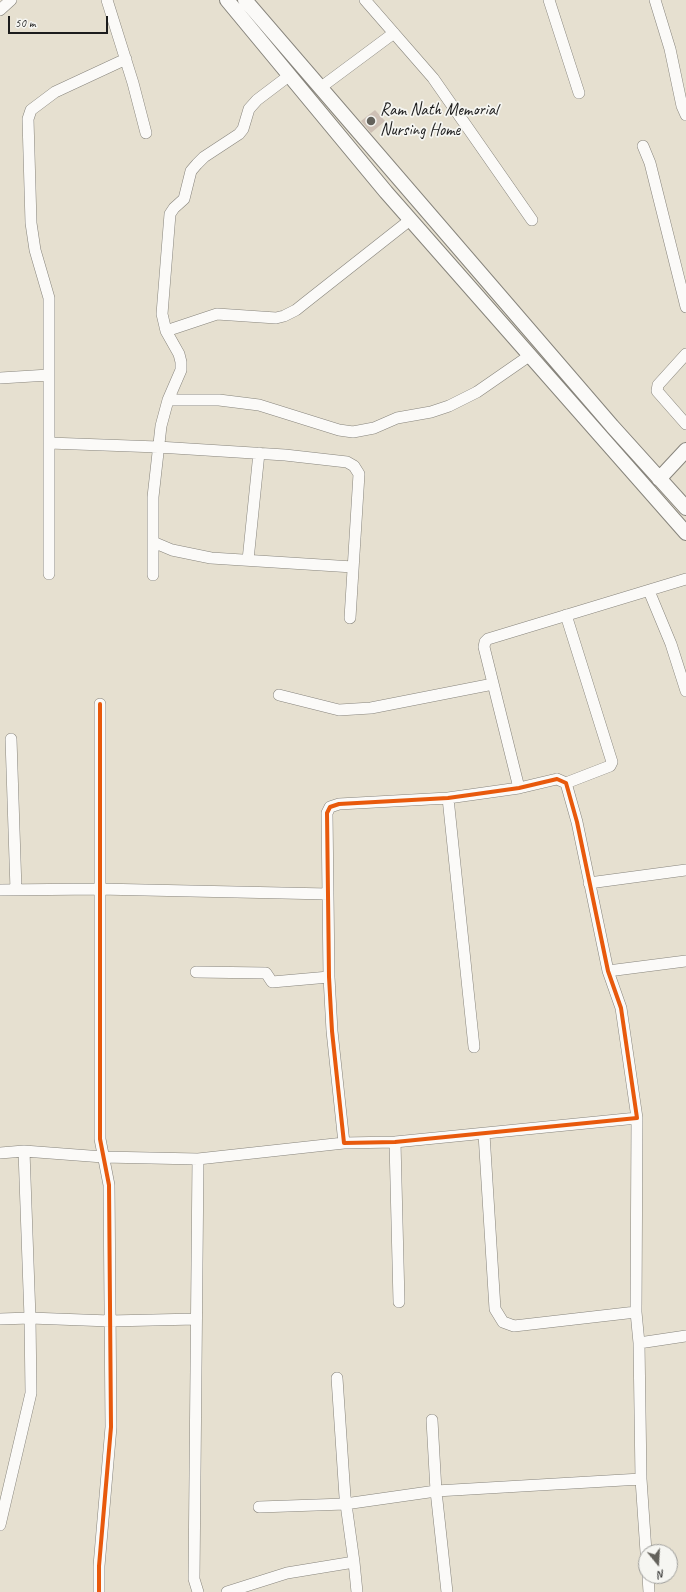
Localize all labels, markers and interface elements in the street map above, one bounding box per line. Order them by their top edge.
scale bar [10,8,110,34]
text: 50 m [15,15,35,31]
place label: Ram Nath Memorial Nursing Home [380,101,498,141]
marker: Ram Nath Memorial Nursing Home [365,115,377,127]
north arrow [638,1544,678,1584]
text: N [656,1567,667,1582]

